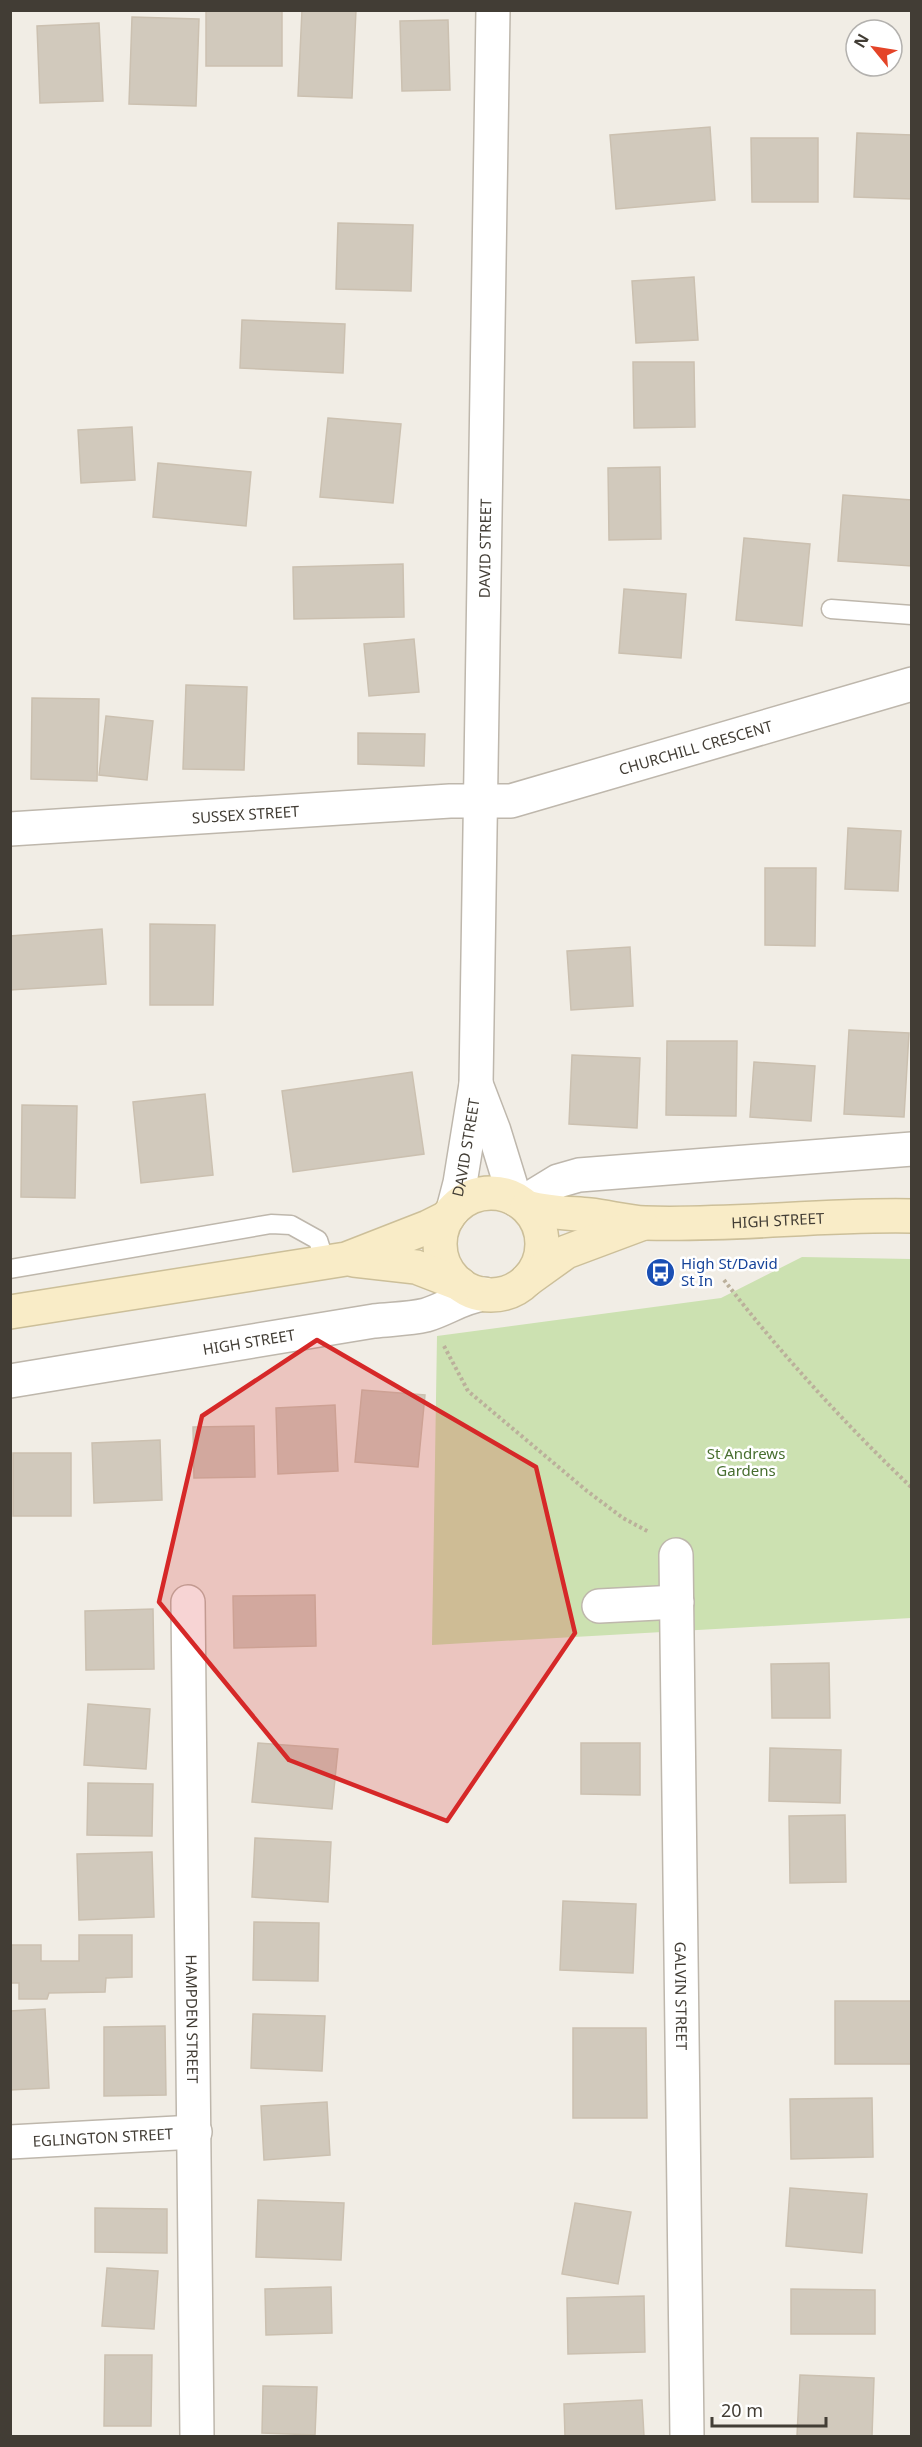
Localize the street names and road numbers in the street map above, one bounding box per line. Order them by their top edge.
street label: DAVID STREET [474,498,495,598]
street label: CHURCHILL CRESCENT [616,715,775,779]
street label: SUSSEX STREET [191,801,301,827]
street label: DAVID STREET [447,1096,484,1199]
street label: HIGH STREET [731,1208,825,1232]
street label: HIGH STREET [201,1324,297,1359]
street label: GALVIN STREET [671,1942,692,2051]
street label: HAMPDEN STREET [182,1954,203,2084]
street label: EGLINGTON STREET [32,2123,174,2151]

